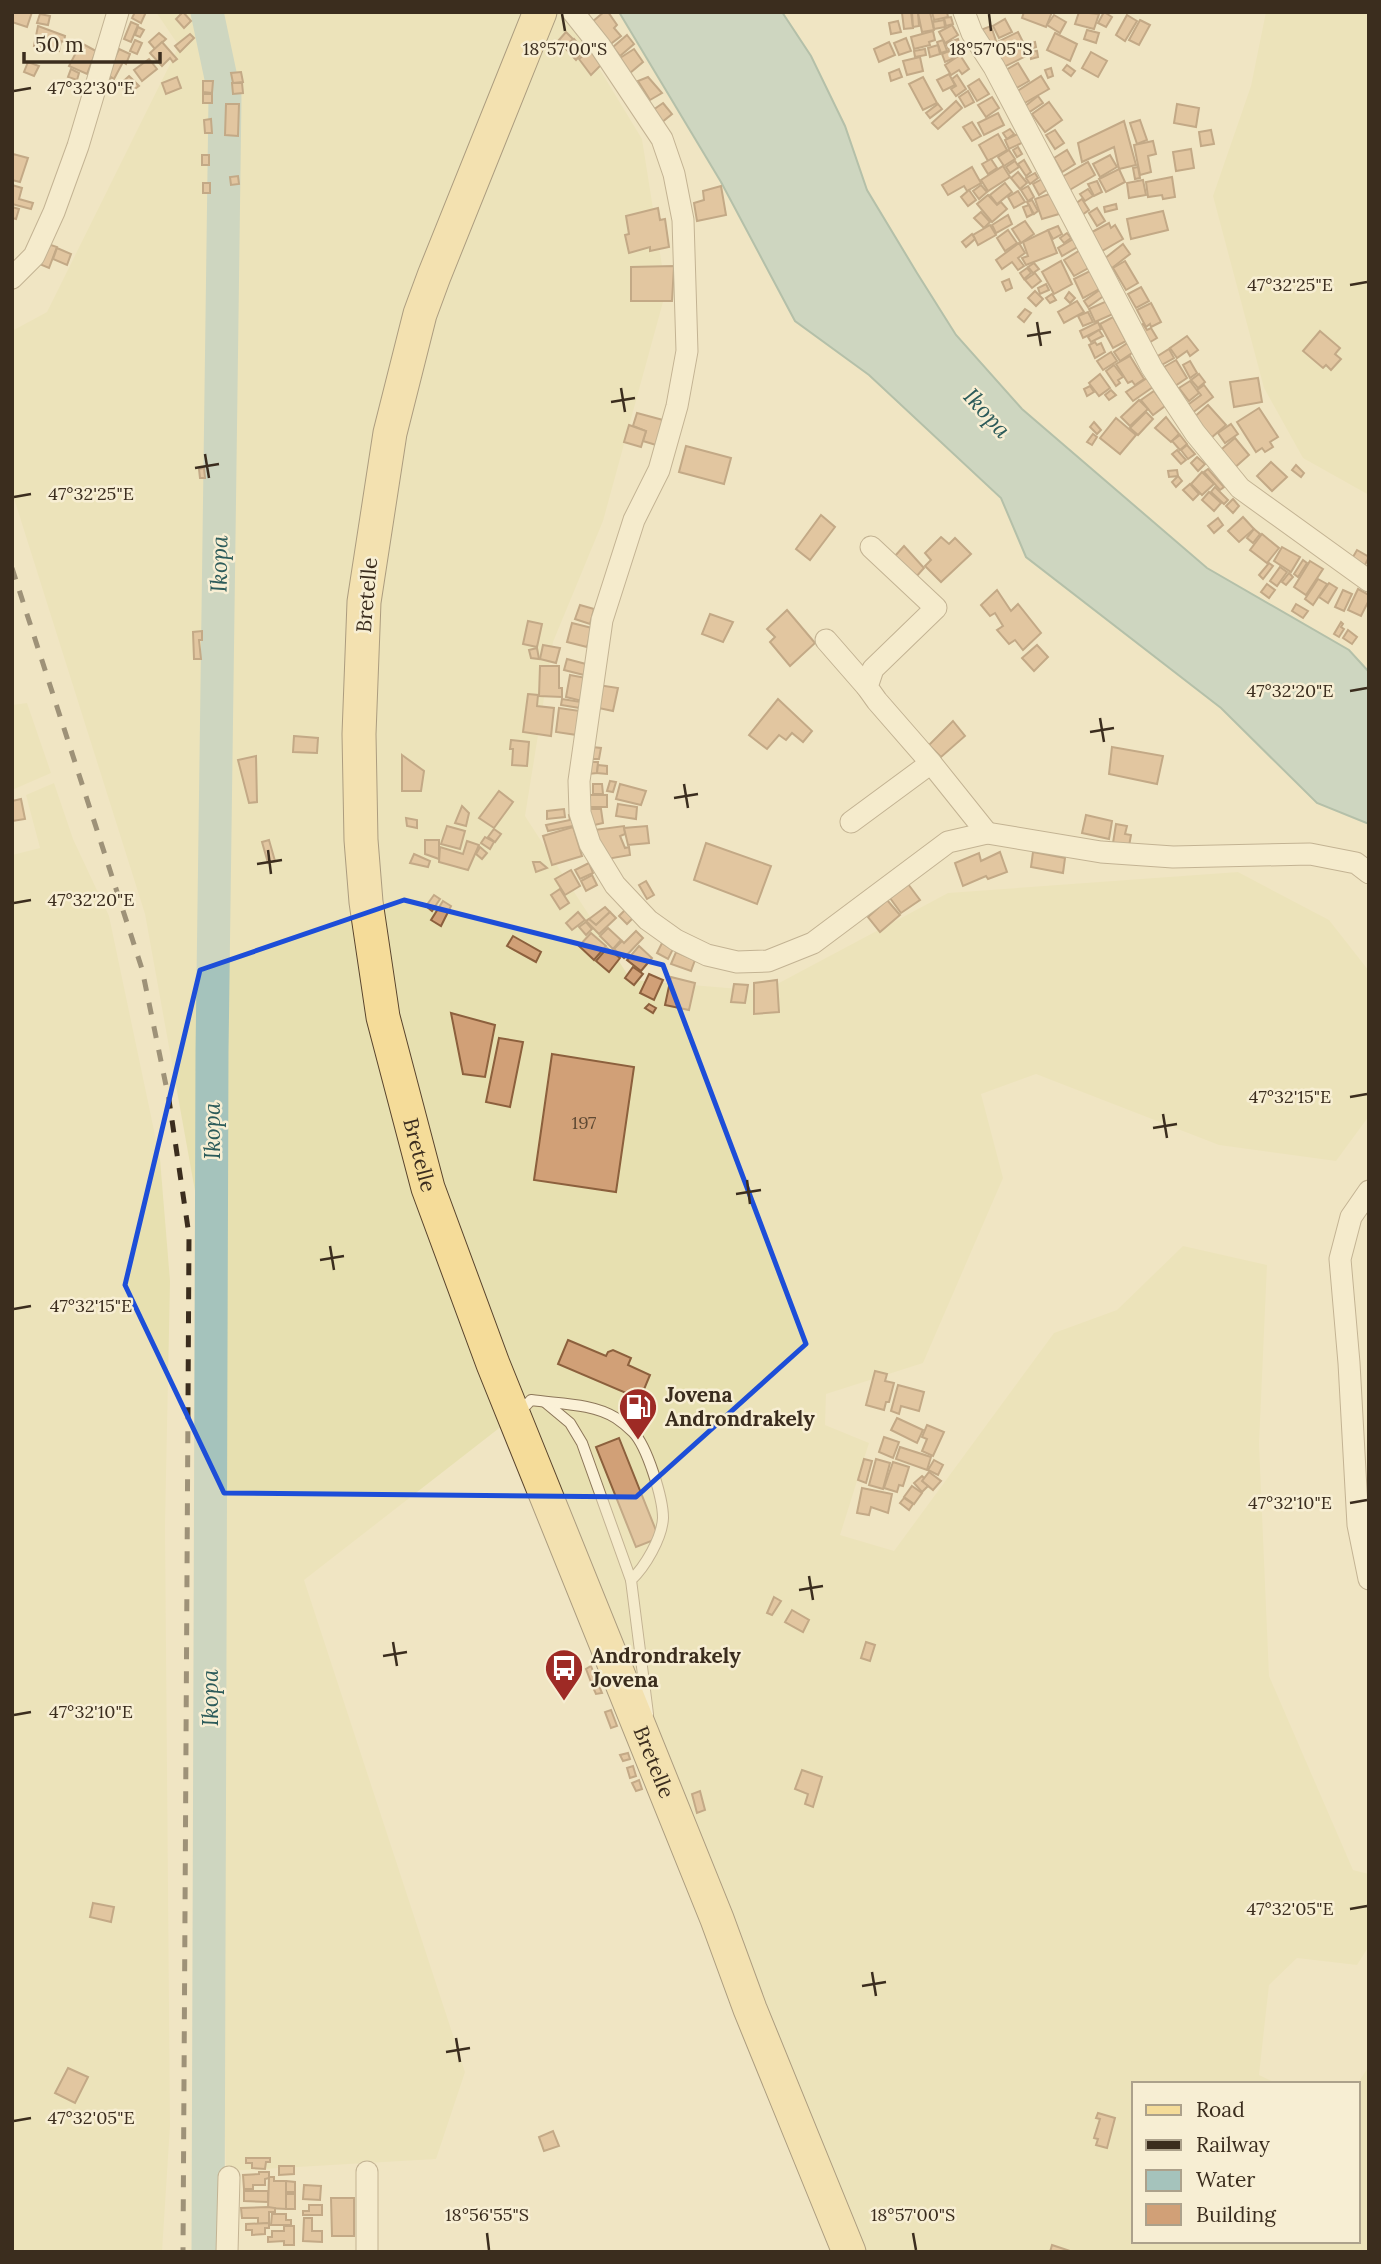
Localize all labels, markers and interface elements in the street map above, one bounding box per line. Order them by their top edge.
scale bar [24,21,161,65]
text: 50 m [35,31,84,58]
text: 18°57'00"S [523,37,607,60]
text: 18°57'05"S [949,37,1033,60]
text: 47°32'30"E [47,76,135,99]
text: 47°32'25"E [1247,273,1333,296]
water label: Ikopa [957,382,1018,444]
text: 47°32'25"E [48,482,134,505]
water label: Ikopa [204,535,234,593]
street label: Bretelle [350,556,383,634]
text: 47°32'20"E [1246,679,1334,702]
text: 47°32'20"E [47,888,135,911]
text: 47°32'15"E [1249,1085,1331,1108]
water label: Ikopa [197,1102,226,1160]
house number: 197 [572,1111,596,1134]
street label: Bretelle [397,1115,442,1195]
text: 47°32'15"E [50,1294,132,1317]
place label: Jovena Androndrakely [665,1381,815,1432]
fuel station icon: Jovena Androndrakely [617,1386,659,1441]
text: 47°32'10"E [1248,1491,1332,1514]
place label: Androndrakely Jovena [591,1642,741,1693]
bus stop icon: Androndrakely Jovena [543,1647,585,1702]
water label: Ikopa [195,1669,224,1727]
text: 47°32'10"E [49,1700,133,1723]
street label: Bretelle [627,1722,681,1802]
text: 47°32'05"E [1246,1897,1334,1920]
legend [1132,2082,1360,2243]
text: Road [1196,2096,1245,2123]
text: 47°32'05"E [47,2106,135,2129]
text: Railway [1196,2131,1270,2158]
text: Water [1196,2166,1255,2193]
text: Building [1196,2201,1276,2228]
text: 18°56'55"S [445,2203,529,2226]
text: 18°57'00"S [871,2203,955,2226]

